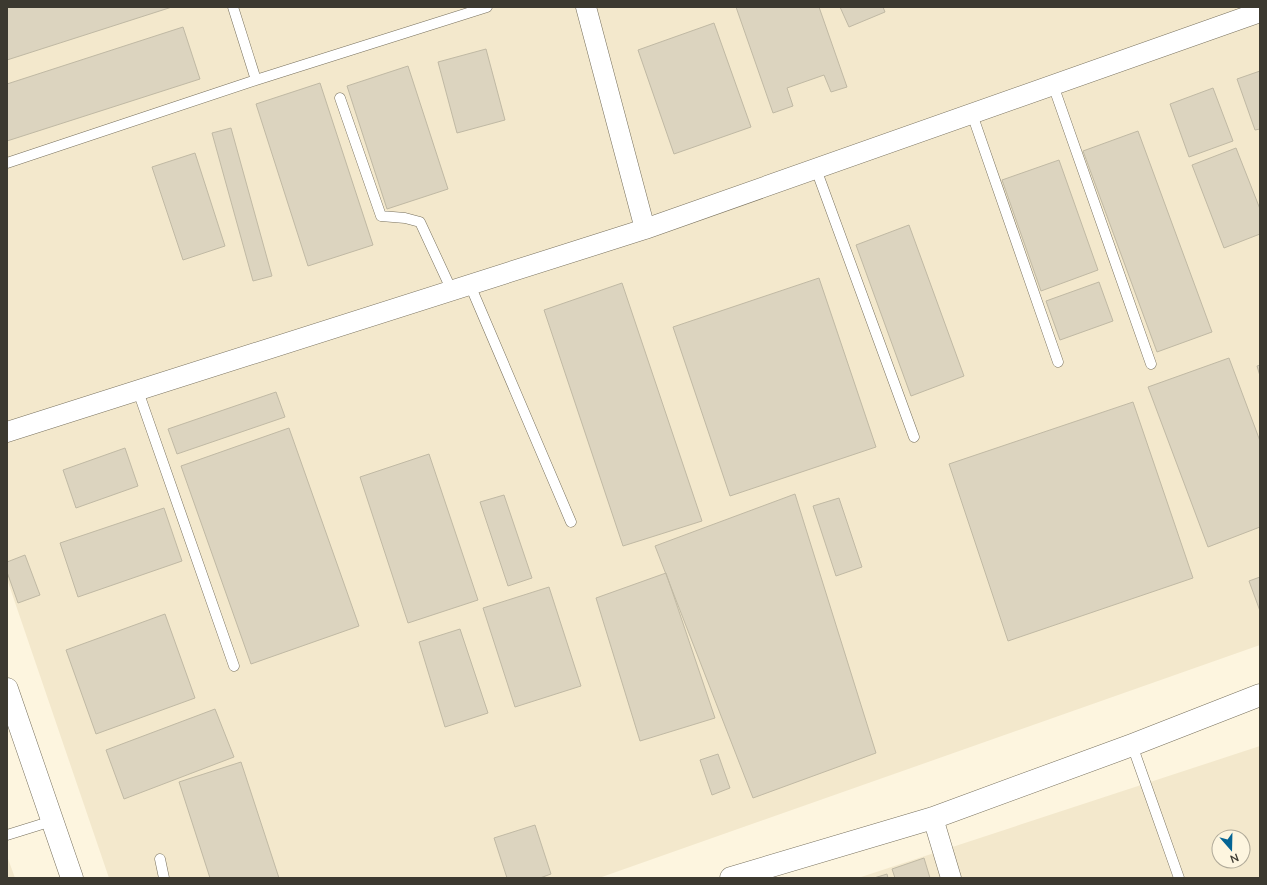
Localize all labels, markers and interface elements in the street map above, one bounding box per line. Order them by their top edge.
north arrow [1211,829,1251,869]
text: N [1228,849,1241,866]

